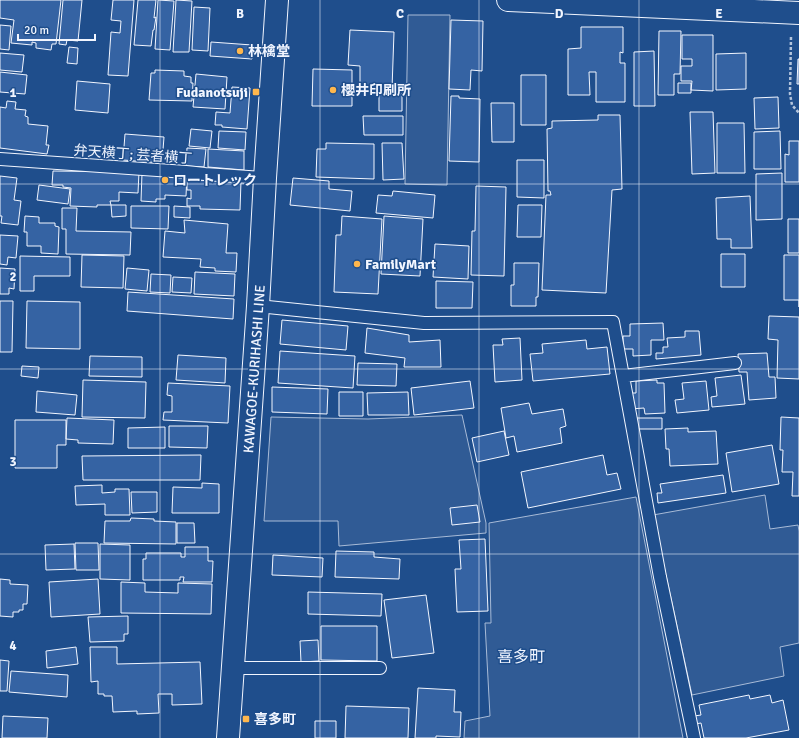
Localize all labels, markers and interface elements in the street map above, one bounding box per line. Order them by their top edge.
text: B [236,6,244,22]
text: C [396,6,404,22]
text: D [555,6,564,22]
text: E [715,6,723,22]
scale bar [18,16,95,42]
text: 20 m [24,23,49,38]
place label: 林檎堂 [248,43,290,60]
marker: 林檎堂 [235,46,245,56]
place label: 櫻井印刷所 [341,82,411,99]
place label: Fudanotsuji [176,84,248,101]
text: 1 [9,85,17,101]
marker: 櫻井印刷所 [328,85,338,95]
marker: Fudanotsuji [251,87,261,97]
street label: 弁天横丁; 芸者横丁 [73,142,193,167]
place label: ロートレック [173,172,257,189]
marker: ロートレック [160,175,170,185]
place label: FamilyMart [365,256,437,273]
marker: FamilyMart [352,259,362,269]
text: 2 [9,269,17,285]
street label: KAWAGOE-KURIHASHI LINE [240,284,269,454]
text: 3 [9,454,17,470]
text: 4 [9,638,17,654]
district label: 喜多町 [497,647,545,667]
place label: 喜多町 [254,711,296,728]
marker: 喜多町 [241,714,251,724]

